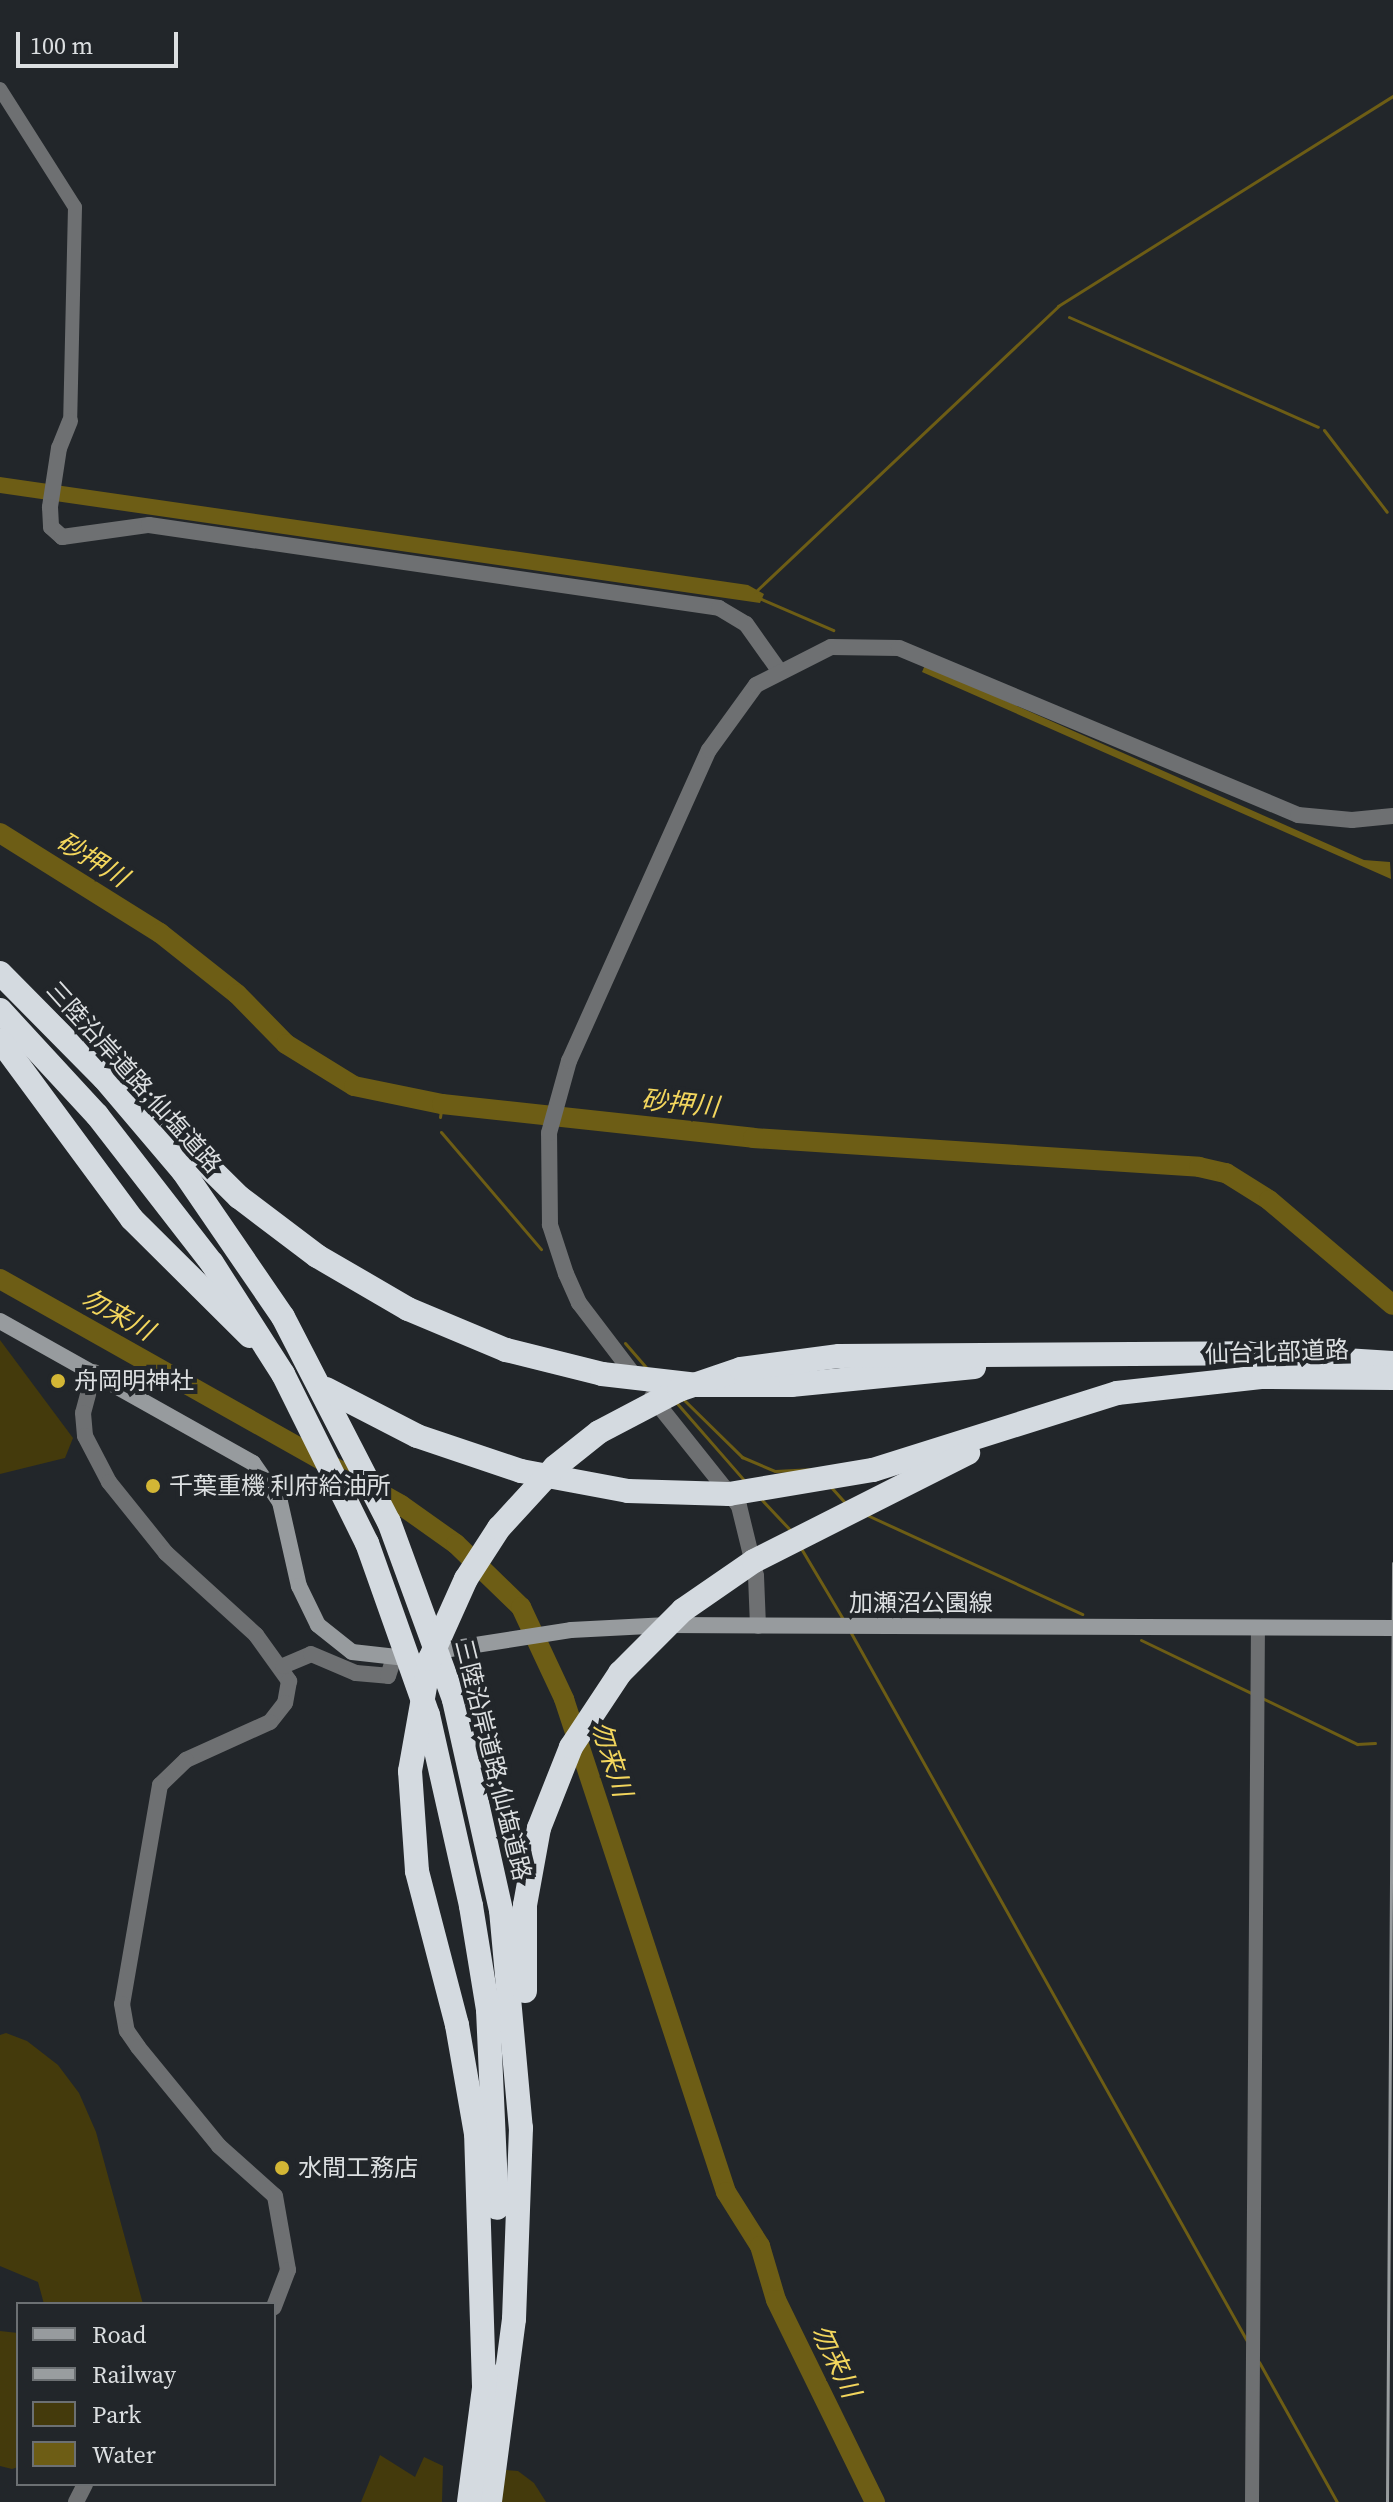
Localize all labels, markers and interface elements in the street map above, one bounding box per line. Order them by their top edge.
scale bar [20,16,182,66]
text: 100 m [30,29,93,62]
water label: 砂押川 [51,826,133,894]
street label: 三陸沿岸道路;仙塩道路 [41,976,227,1178]
water label: 砂押川 [640,1084,720,1124]
water label: 勿来川 [75,1282,159,1348]
street label: 仙台北部道路 [1205,1335,1349,1369]
place label: 舟岡明神社 [74,1367,194,1395]
marker: 舟岡明神社 [49,1372,67,1390]
place label: 千葉重機 利府給油所 [169,1472,391,1500]
marker: 千葉重機 利府給油所 [144,1477,162,1495]
street label: 加瀬沼公園線 [849,1589,993,1617]
street label: 三陸沿岸道路;仙塩道路 [449,1637,537,1883]
water label: 勿来川 [584,1717,638,1801]
place label: 水間工務店 [298,2154,418,2182]
marker: 水間工務店 [273,2159,291,2177]
legend [16,2302,276,2486]
text: Road [92,2318,146,2351]
water label: 勿来川 [804,2319,866,2403]
text: Railway [92,2358,176,2391]
text: Park [92,2398,141,2431]
text: Water [92,2438,156,2471]

